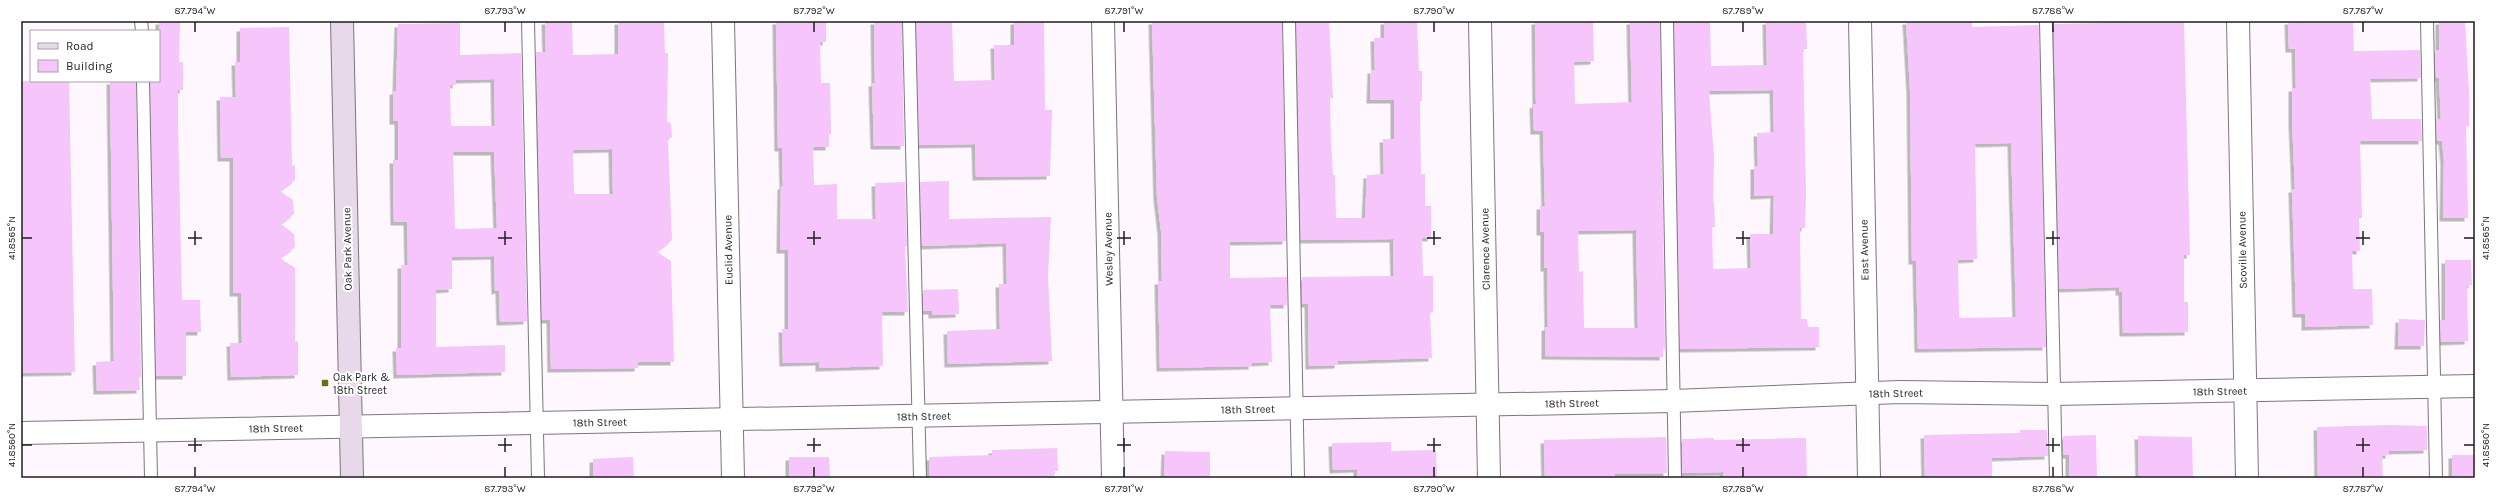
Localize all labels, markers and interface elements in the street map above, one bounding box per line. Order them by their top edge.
text: 87.794°W [174,5,216,17]
text: 87.793°W [484,5,526,17]
text: 87.792°W [793,5,835,17]
text: 87.791°W [1105,5,1143,17]
text: 87.790°W [1413,5,1455,17]
text: 87.789°W [1722,5,1764,17]
text: 87.788°W [2032,5,2074,17]
text: 87.787°W [2343,5,2383,17]
legend [30,30,160,82]
text: Road [66,39,94,53]
text: Building [66,59,113,73]
street label: Oak Park Avenue [340,207,355,291]
street label: Clarence Avenue [1478,207,1493,290]
street label: Scoville Avenue [2235,211,2250,289]
street label: Wesley Avenue [1101,212,1116,286]
street label: Euclid Avenue [721,214,736,285]
text: 41.8565°N [6,216,18,260]
text: 41.8565°N [2480,216,2492,260]
street label: East Avenue [1857,219,1872,281]
place label: Oak Park & 18th Street [333,371,390,397]
marker: Oak Park & 18th Street [320,378,330,388]
street label: 18th Street [2193,385,2247,398]
street label: 18th Street [1869,387,1923,400]
street label: 18th Street [1545,397,1599,410]
street label: 18th Street [1221,403,1275,416]
street label: 18th Street [897,410,951,423]
street label: 18th Street [573,416,627,429]
street label: 18th Street [249,422,303,435]
text: 41.8560°N [6,423,18,467]
text: 41.8560°N [2480,423,2492,467]
text: 87.794°W [174,483,216,495]
text: 87.793°W [484,483,526,495]
text: 87.792°W [793,483,835,495]
text: 87.791°W [1105,483,1143,495]
text: 87.790°W [1413,483,1455,495]
text: 87.789°W [1722,483,1764,495]
text: 87.788°W [2032,483,2074,495]
text: 87.787°W [2343,483,2383,495]

